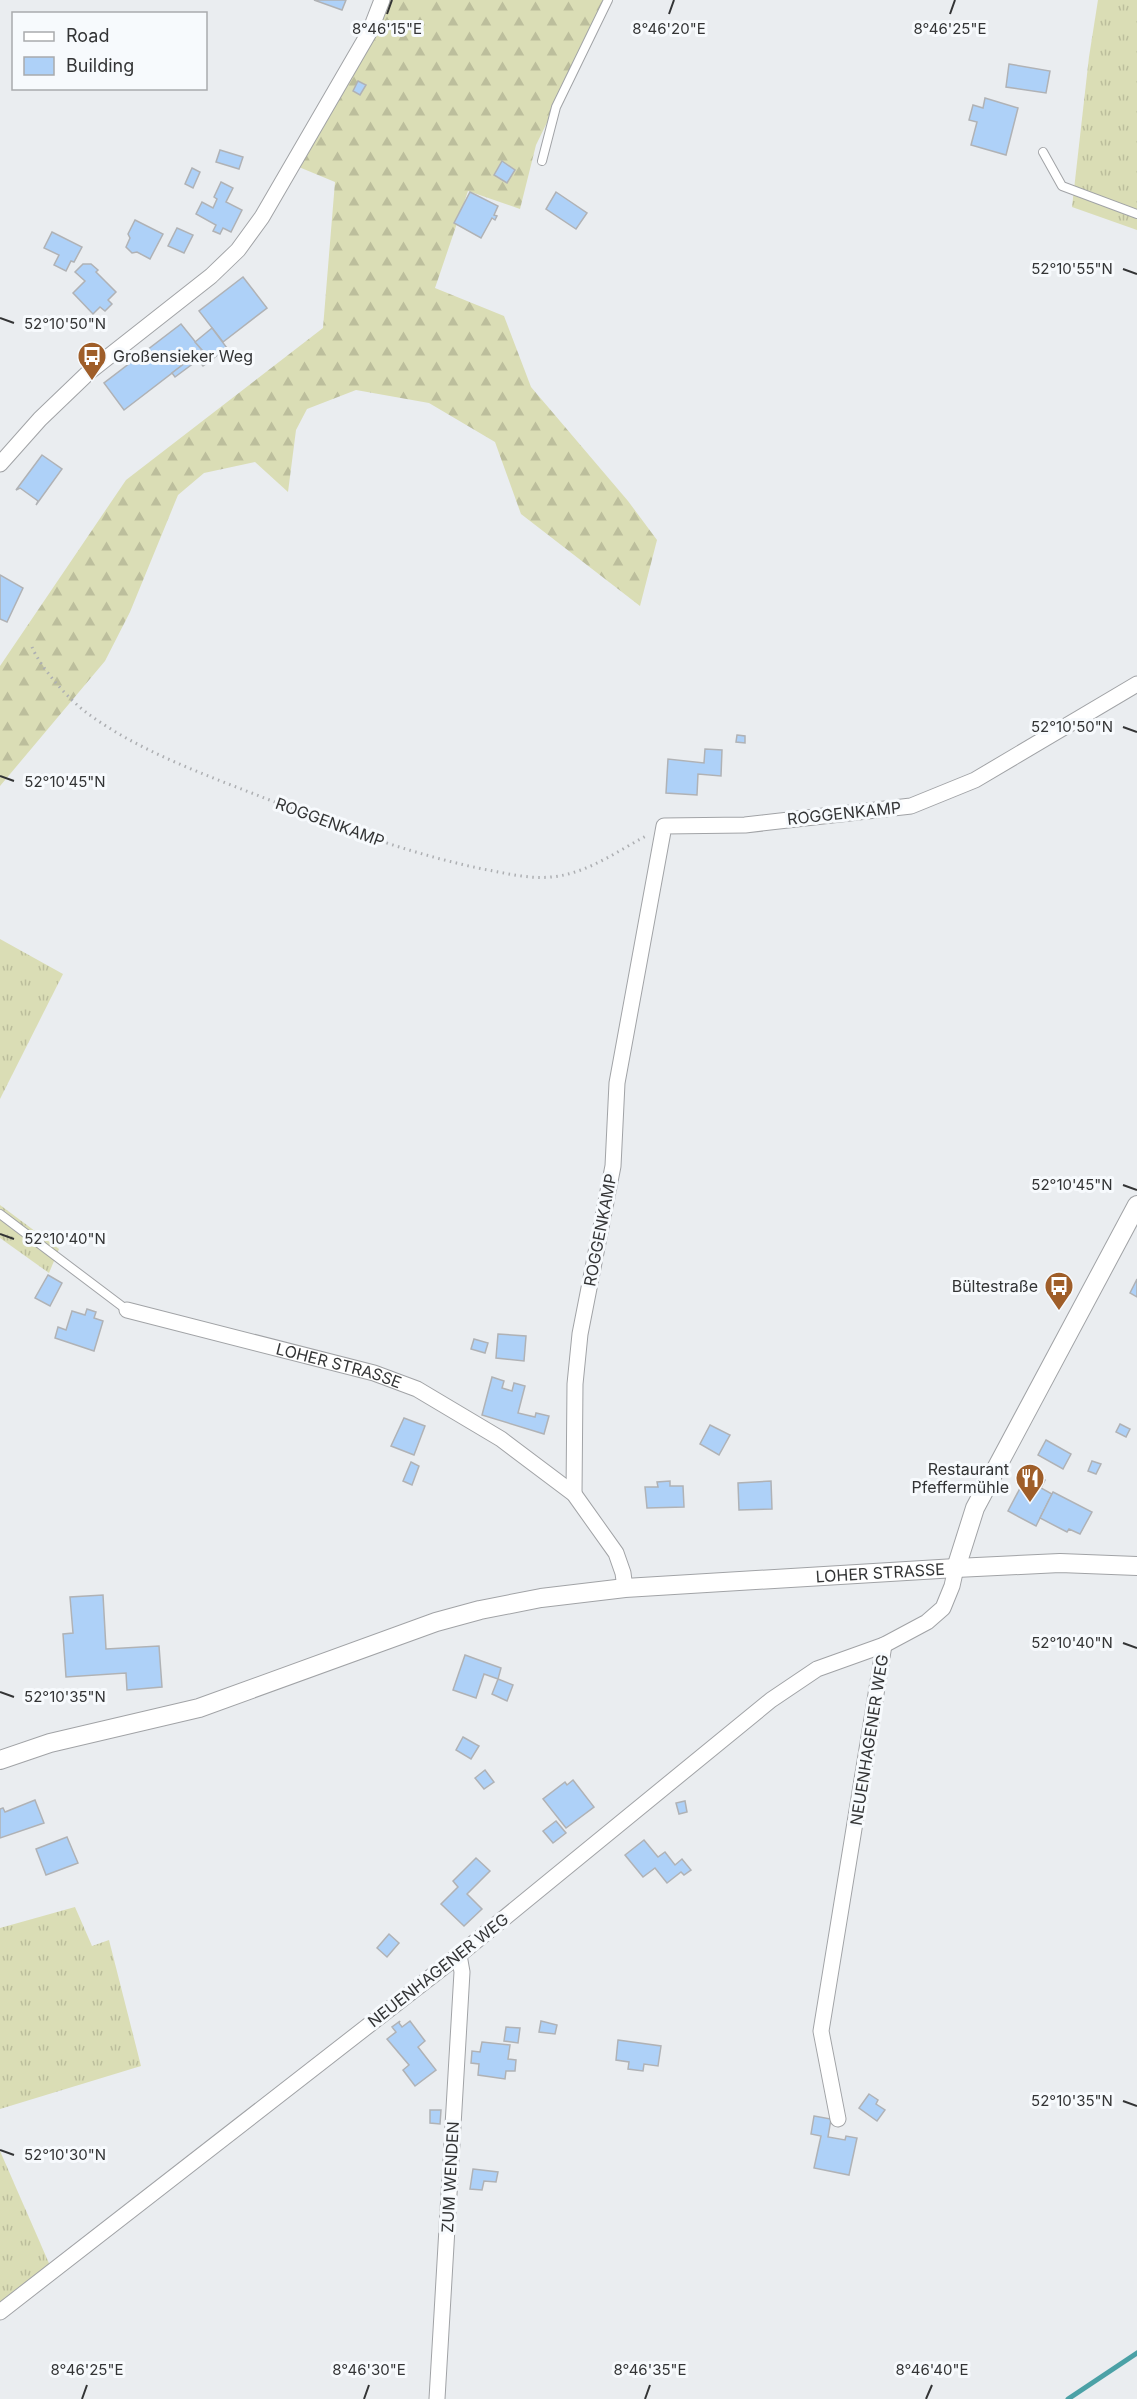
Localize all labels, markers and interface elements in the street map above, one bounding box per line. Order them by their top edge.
legend [12,12,207,90]
text: 8°46'15"E [352,19,422,38]
text: 8°46'20"E [632,19,706,38]
text: 8°46'25"E [914,19,986,38]
text: Road [66,25,109,46]
text: Building [66,55,134,76]
text: 52°10'55"N [1031,259,1113,278]
text: 52°10'50"N [24,314,106,333]
bus stop icon: Großensieker Weg [76,340,108,382]
place label: Großensieker Weg [113,346,253,366]
text: 52°10'50"N [1031,717,1113,736]
text: 52°10'45"N [24,772,106,791]
street label: ROGGENKAMP [273,793,387,851]
street label: ROGGENKAMP [786,797,902,829]
street label: ROGGENKAMP [579,1172,621,1288]
text: 52°10'45"N [1031,1175,1113,1194]
text: 52°10'40"N [24,1229,106,1248]
bus stop icon: Bültestraße [1043,1270,1075,1312]
place label: Bültestraße [952,1276,1038,1296]
street label: LOHER STRASSE [274,1338,404,1392]
place label: Restaurant Pfeffermühle [912,1459,1009,1497]
restaurant icon: Restaurant Pfeffermühle [1014,1462,1046,1504]
street label: LOHER STRASSE [815,1559,945,1586]
text: 52°10'40"N [1031,1633,1113,1652]
street label: NEUENHAGENER WEG [846,1653,892,1827]
text: 52°10'35"N [24,1687,106,1706]
street label: NEUENHAGENER WEG [364,1909,512,2031]
text: 52°10'35"N [1031,2091,1113,2110]
street label: ZUM WENDEN [437,2121,463,2233]
text: 52°10'30"N [24,2145,106,2164]
text: 8°46'25"E [51,2360,123,2379]
text: 8°46'30"E [332,2360,406,2379]
text: 8°46'35"E [613,2360,687,2379]
text: 8°46'40"E [896,2360,968,2379]

